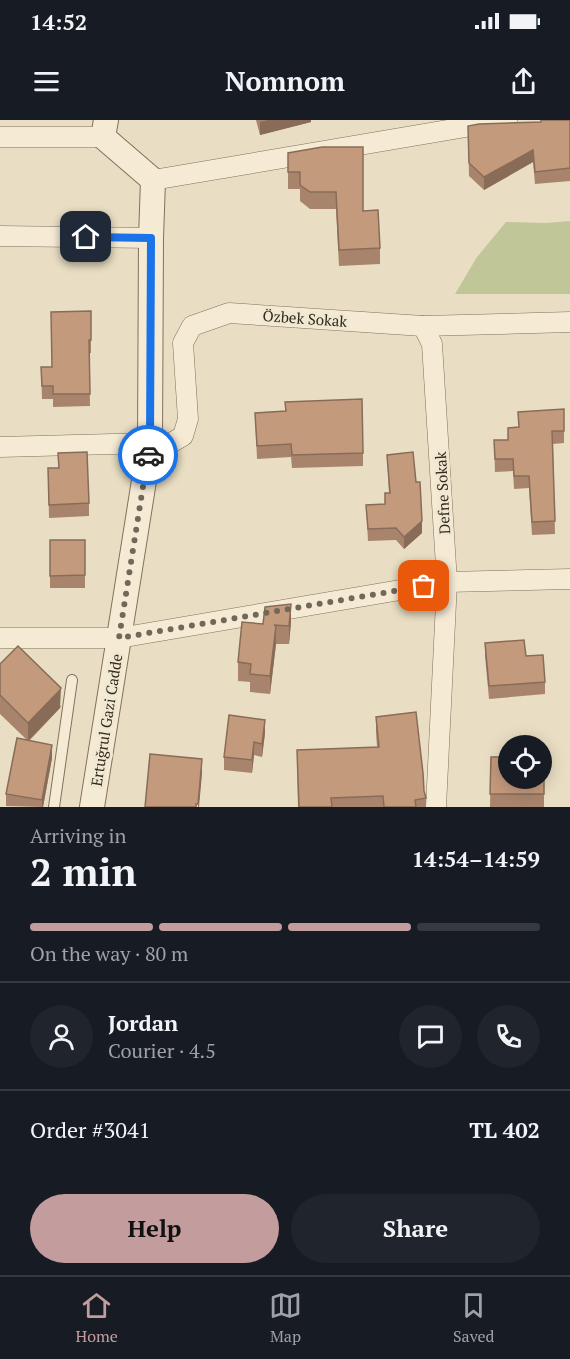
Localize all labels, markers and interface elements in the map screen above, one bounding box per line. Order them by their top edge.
text: 14:52 [30,7,87,36]
text: Nomnom [225,63,345,99]
icon: menu [30,65,63,98]
icon: share [507,65,540,98]
pin [60,211,111,262]
icon: home [69,220,102,253]
street label: Özbek Sokak [262,305,348,331]
courier [118,425,178,485]
icon: car [132,439,165,472]
street label: Defne Sokak [430,451,454,535]
pin [398,560,449,611]
icon: bag [407,569,440,602]
street label: Ertuğrul Gazi Cadde [86,652,126,788]
map controls [498,735,552,789]
button: locate [498,735,552,789]
text: Arriving in [30,822,126,849]
text: 14:54–14:59 [412,844,540,873]
text: 2 min [30,845,137,897]
text: On the way · 80 m [30,940,188,967]
button: person [30,1005,93,1068]
button: chat [399,1005,462,1068]
button: phone [477,1005,540,1068]
text: Jordan [108,1008,178,1037]
text: Courier · 4.5 [108,1037,216,1064]
text: Order #3041 [30,1115,150,1144]
text: TL 402 [469,1115,540,1144]
button: Help [30,1194,279,1263]
button: Share [291,1194,540,1263]
tab: Home [76,1289,118,1347]
tab: Map [269,1289,302,1347]
tab: Saved [453,1289,494,1347]

